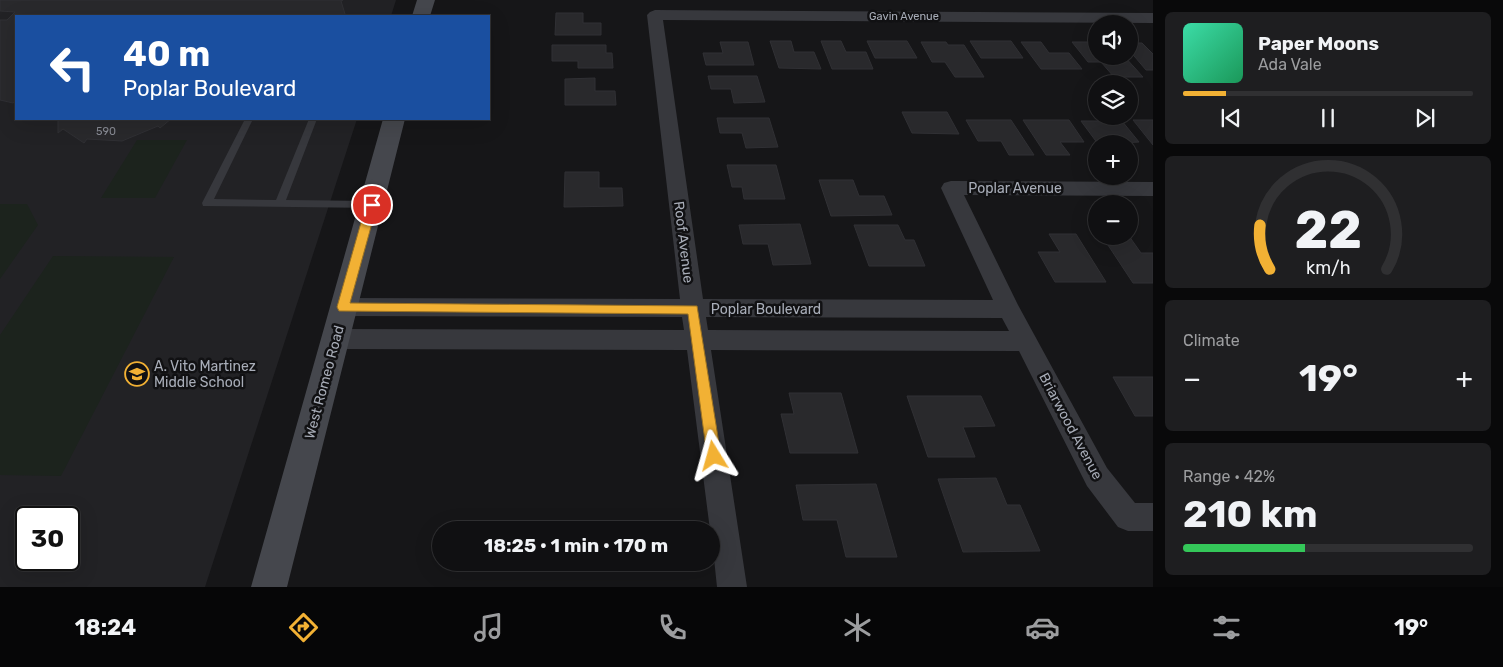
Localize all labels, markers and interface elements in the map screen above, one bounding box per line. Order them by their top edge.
street label: Gavin Avenue [869,10,939,23]
map controls [1088,15,1138,245]
button: sound [1088,15,1138,65]
text: Paper Moons [1258,32,1379,55]
text: 40 m [123,33,210,75]
icon: left [40,35,105,100]
text: Ada Vale [1258,55,1322,74]
text: Poplar Boulevard [123,75,296,102]
button: layers [1088,75,1138,125]
icon: previous [1217,104,1245,132]
icon: pause [1314,104,1342,132]
icon: next [1411,104,1439,132]
house number: 590 [96,125,116,138]
button: + [1088,135,1138,185]
street label: Poplar Avenue [968,180,1062,197]
pin [351,184,393,226]
icon: arrive [358,191,386,219]
button: − [1088,195,1138,245]
text: 22 [1294,199,1362,261]
street label: Roof Avenue [670,200,697,284]
text: km/h [1306,257,1350,278]
street label: Poplar Boulevard [711,301,821,318]
street label: West Romeo Road [301,323,348,441]
text: Climate [1183,331,1240,350]
text: 19° [1299,355,1358,401]
place label: A. Vito Martinez Middle School [154,358,256,391]
school or university icon: A. Vito Martinez Middle School [124,361,150,387]
text: − [1183,362,1201,395]
text: + [1456,362,1473,395]
street label: Briarwood Avenue [1035,370,1106,483]
position arrow [687,429,739,481]
text: Range · 42% [1183,467,1275,486]
text: 210 km [1183,491,1318,537]
speed limit sign: 30 [15,506,80,571]
text: 18:25 · 1 min · 170 m [484,534,668,557]
icon: directions [286,610,321,645]
icon: music [471,610,506,645]
icon: phone [655,610,690,645]
icon: climate [840,610,875,645]
icon: car [1025,610,1060,645]
icon: filters [1209,610,1244,645]
text: 18:24 [75,614,136,641]
text: 19° [1394,614,1428,641]

